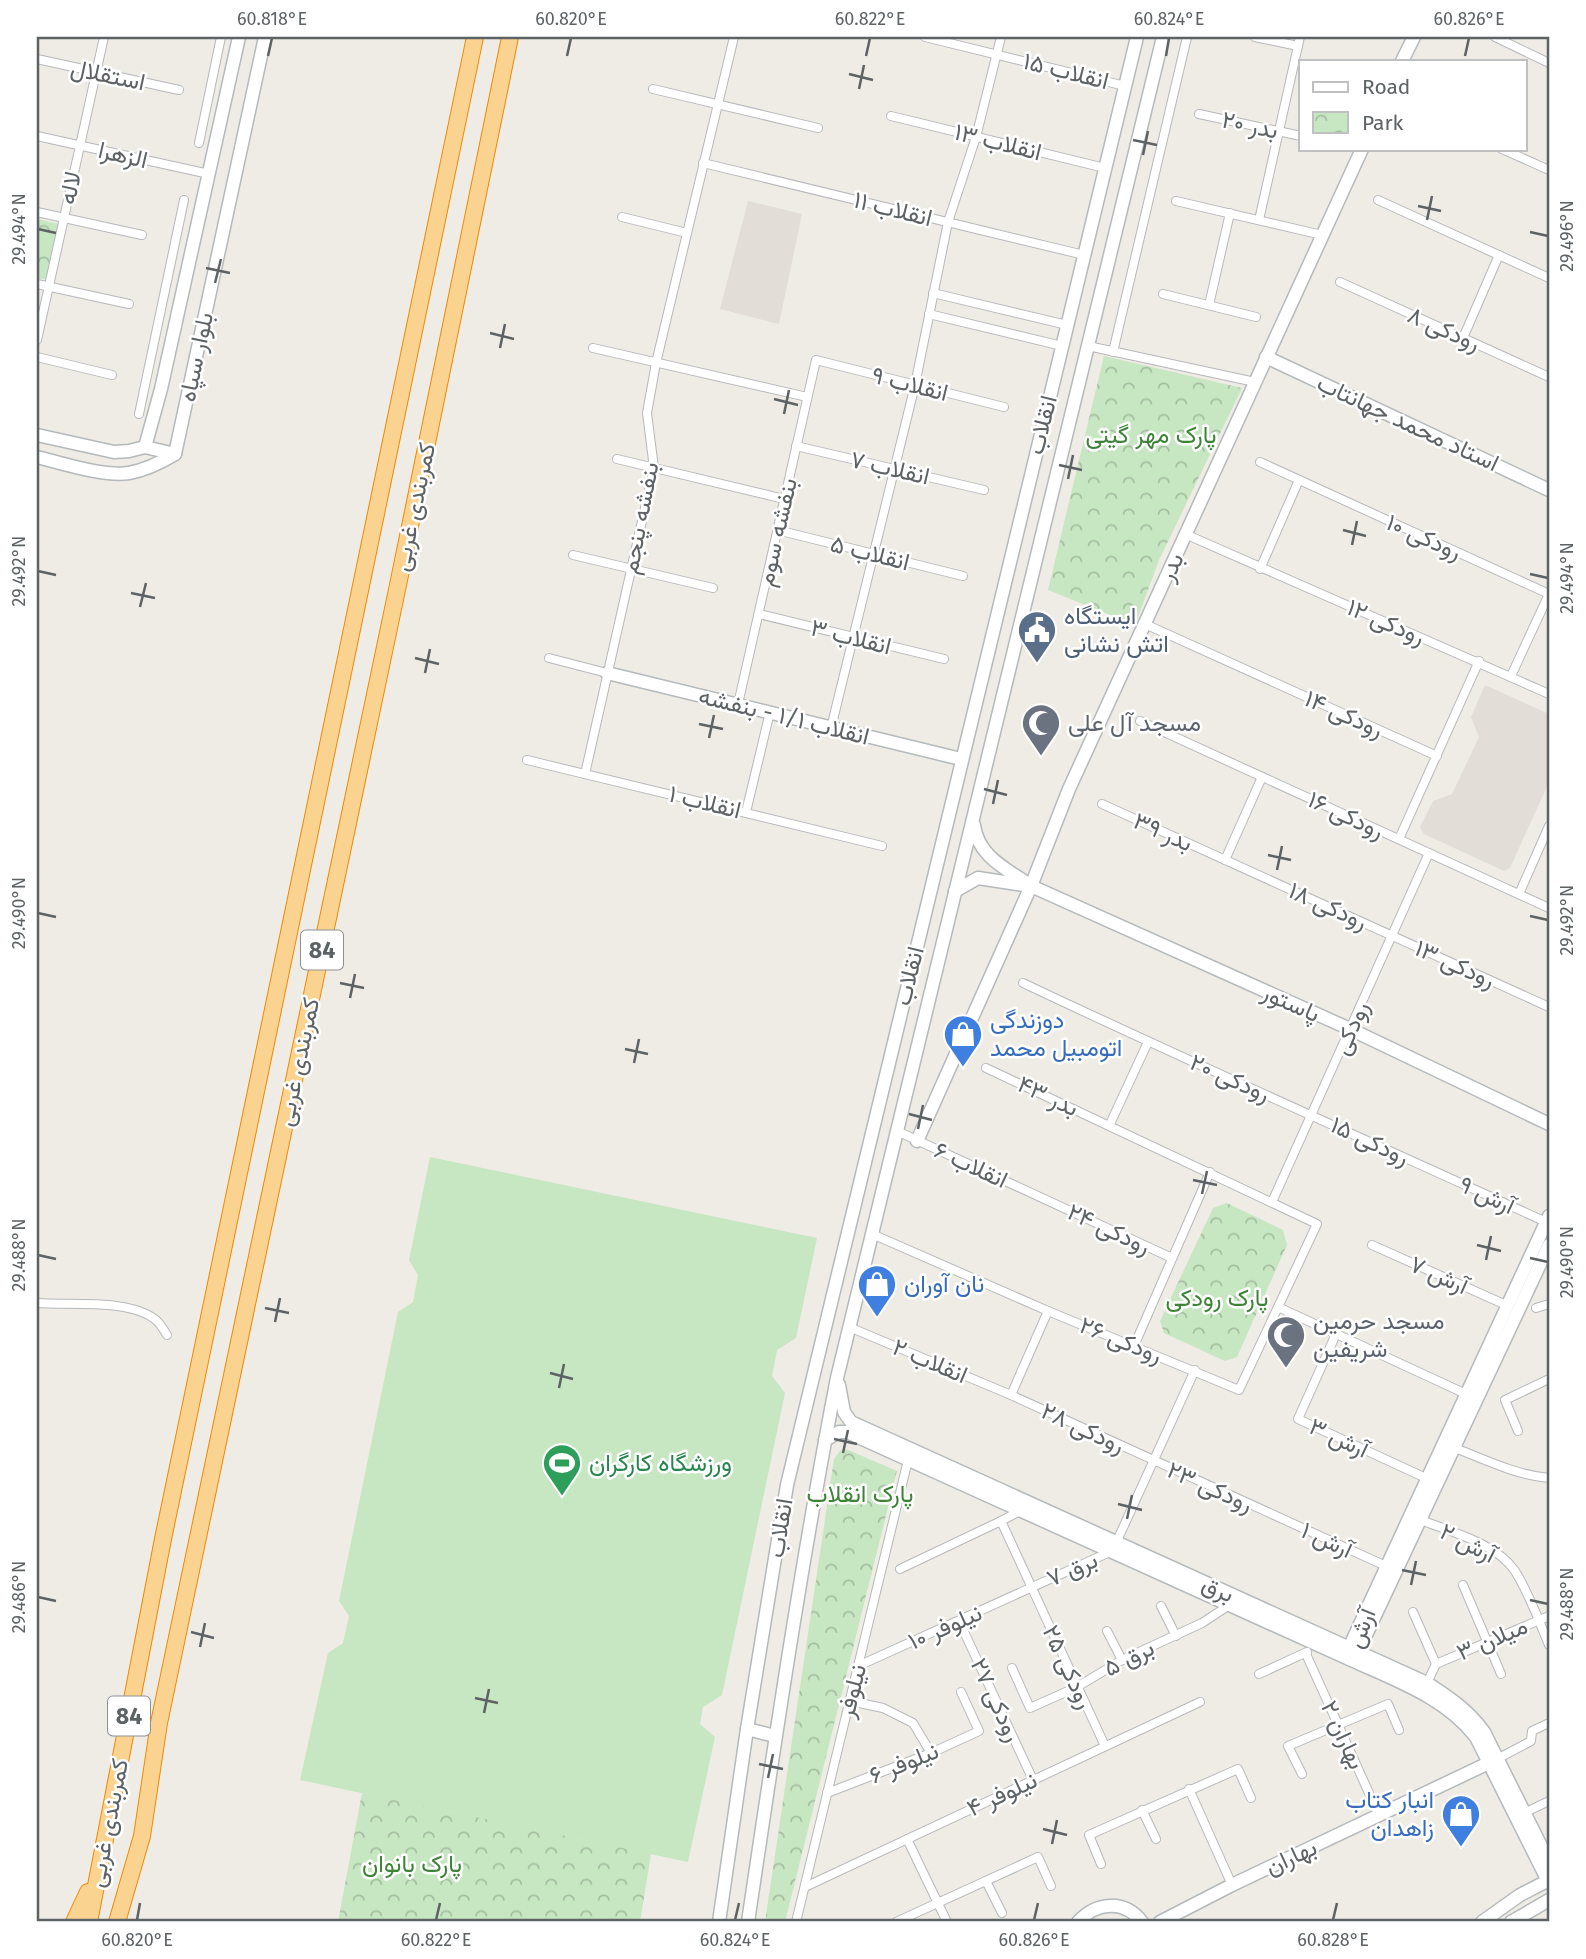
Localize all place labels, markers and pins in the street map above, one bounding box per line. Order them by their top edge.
place label: ایستگاه اتش نشانی [1064,602,1169,658]
public building icon: ایستگاه اتش نشانی [1016,609,1058,664]
mosque icon: مسجد آل علی [1020,702,1062,757]
place label: مسجد آل علی [1068,709,1201,737]
place label: دوزندگی اتومبیل محمد [990,1006,1122,1063]
shop icon: دوزندگی اتومبیل محمد [942,1013,984,1068]
shop icon: نان آوران [856,1263,898,1318]
place label: نان آوران [904,1270,984,1299]
place label: مسجد حرمین شریفین [1313,1307,1445,1364]
mosque icon: مسجد حرمین شریفین [1265,1314,1307,1369]
sports icon: ورزشگاه کارگران [541,1442,583,1497]
place label: ورزشگاه کارگران [589,1449,732,1478]
place label: انبار کتاب زاهدان [1345,1786,1434,1843]
shop icon: انبار کتاب زاهدان [1440,1793,1482,1848]

